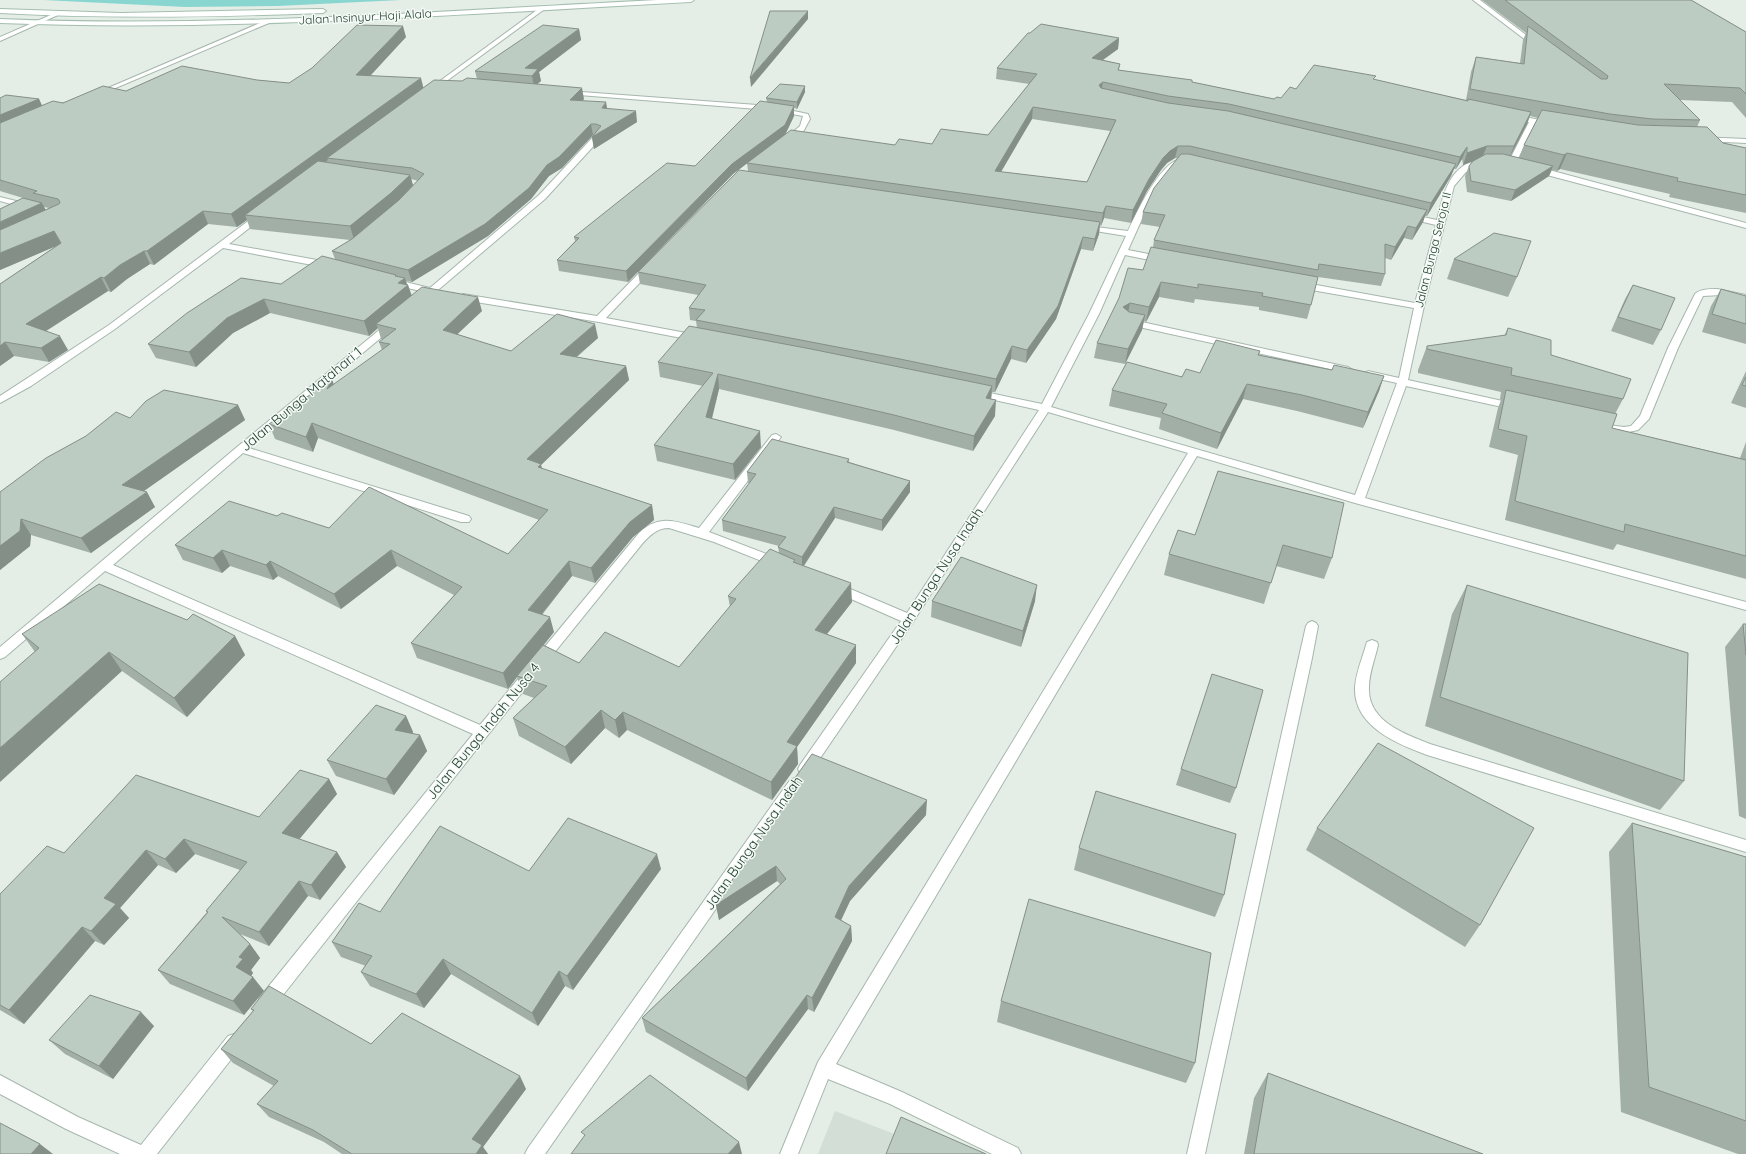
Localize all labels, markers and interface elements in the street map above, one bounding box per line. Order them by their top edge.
street label: Jalan Insinyur Haji Alala [298,6,432,27]
street label: Jalan Bunga Seroja II [1411,190,1454,309]
street label: Jalan Bunga Matahari 1 [236,343,366,455]
street label: Jalan Bunga Nusa Indah [885,504,987,648]
street label: Jalan Bunga Indah Nusa 4 [422,659,544,803]
street label: Jalan Bunga Nusa Indah [700,772,806,914]

